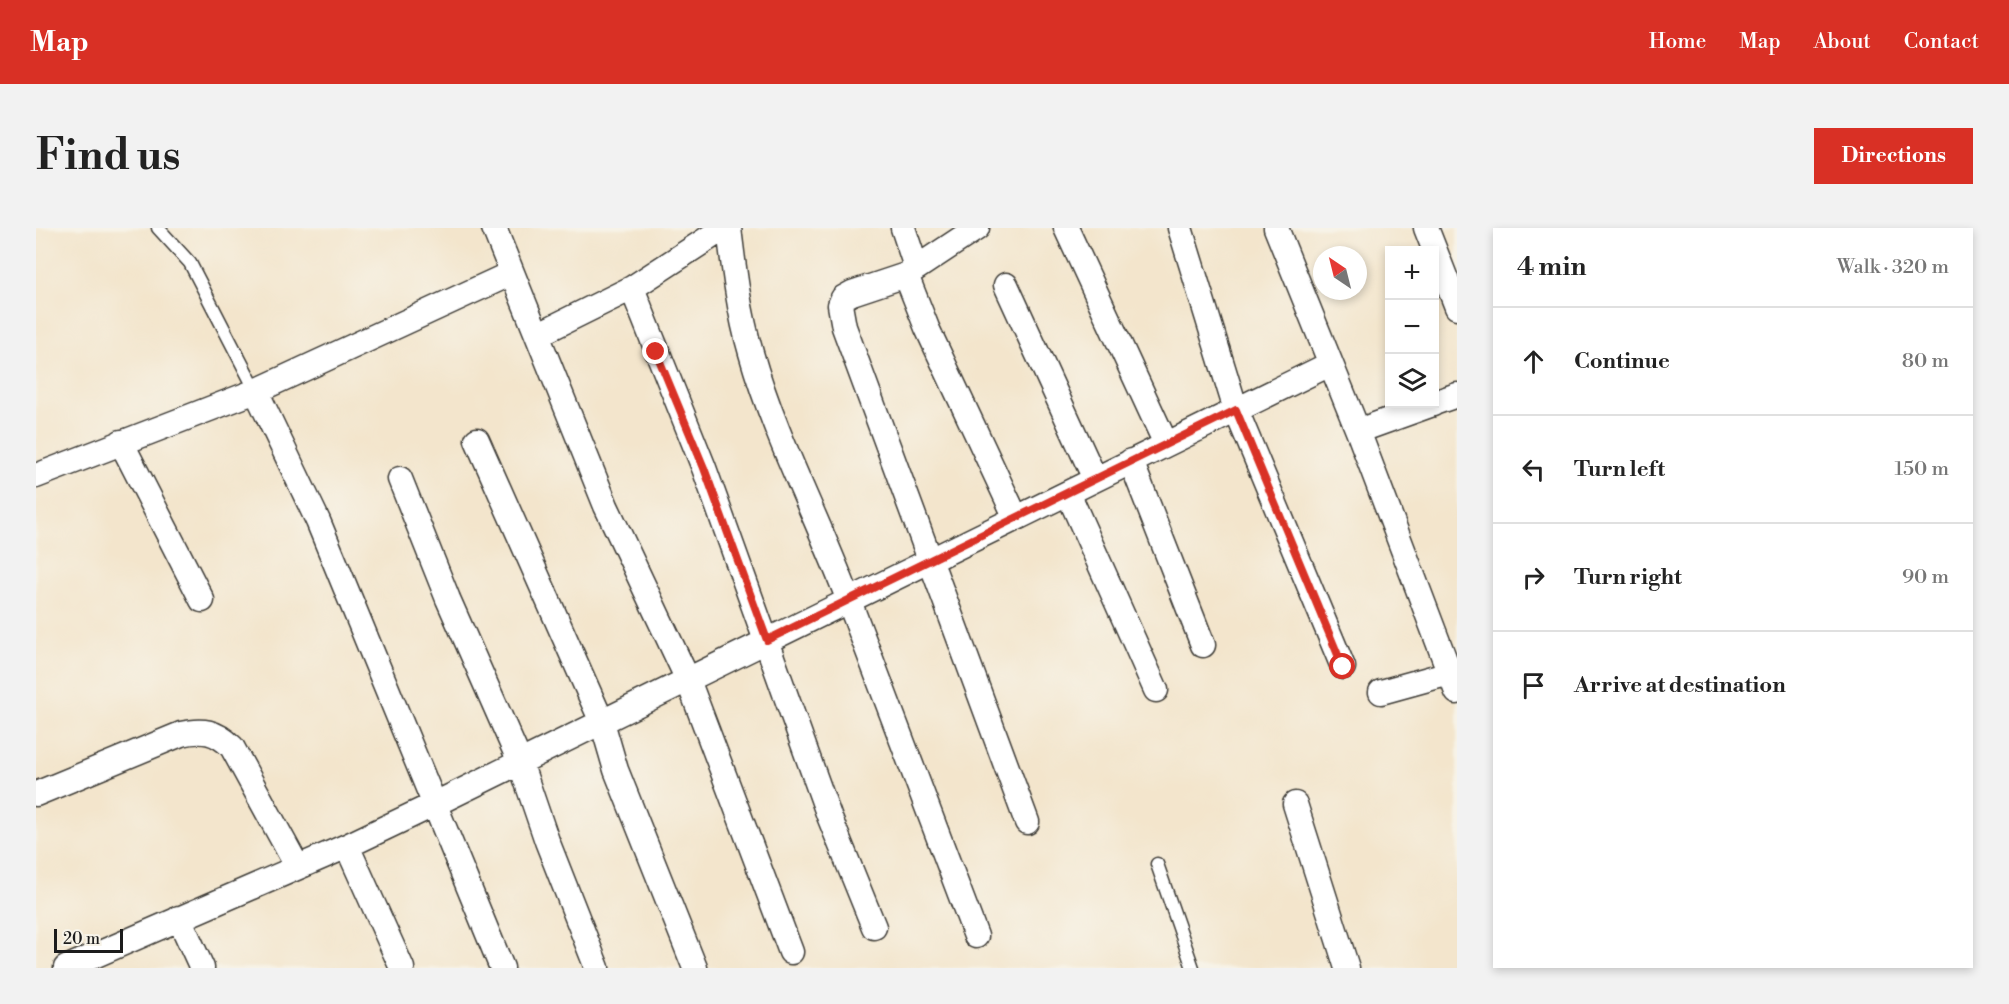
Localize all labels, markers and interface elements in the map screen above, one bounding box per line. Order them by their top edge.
text: Map [30,25,89,60]
text: Home [1649,29,1706,55]
text: Map [1739,29,1781,55]
text: About [1814,29,1871,55]
text: Contact [1904,29,1979,55]
button: Directions [1814,128,1973,184]
text: Find us [36,130,180,183]
north arrow [1313,246,1367,300]
map controls [1385,246,1439,408]
button: + [1385,246,1439,300]
text: 4 min [1517,251,1587,283]
text: Walk · 320 m [1837,255,1949,280]
button: − [1385,300,1439,354]
route end [642,338,668,364]
icon: ahead [1517,345,1550,378]
text: Continue [1574,348,1670,375]
text: 80 m [1902,349,1949,374]
button: layers [1385,354,1439,408]
icon: left [1517,453,1550,486]
text: Turn left [1574,456,1665,483]
text: 150 m [1894,457,1949,482]
icon: right [1517,561,1550,594]
text: Turn right [1574,564,1682,591]
text: 90 m [1902,565,1949,590]
route start [1329,653,1355,679]
icon: arrive [1517,669,1550,702]
text: Arrive at destination [1574,672,1786,699]
scale bar [54,926,123,954]
text: 20 m [63,929,100,949]

